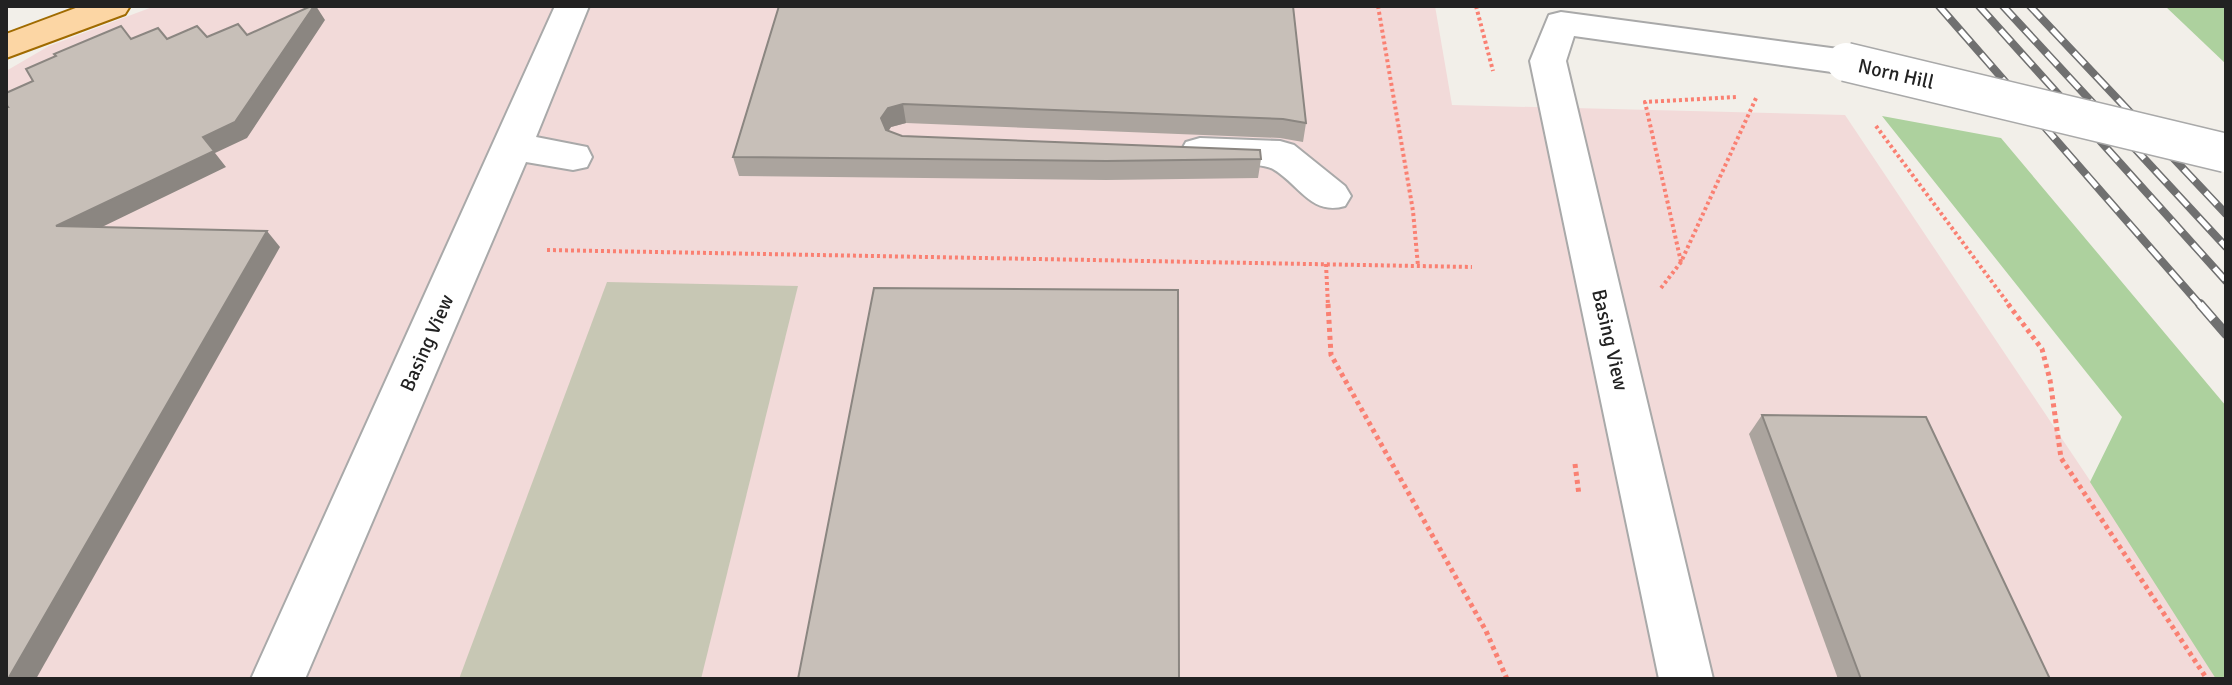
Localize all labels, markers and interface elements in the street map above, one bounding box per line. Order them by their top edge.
street label: Norn Hill [1856,53,1936,95]
street label: Basing View [1586,287,1634,394]
street label: Basing View [395,290,460,395]

